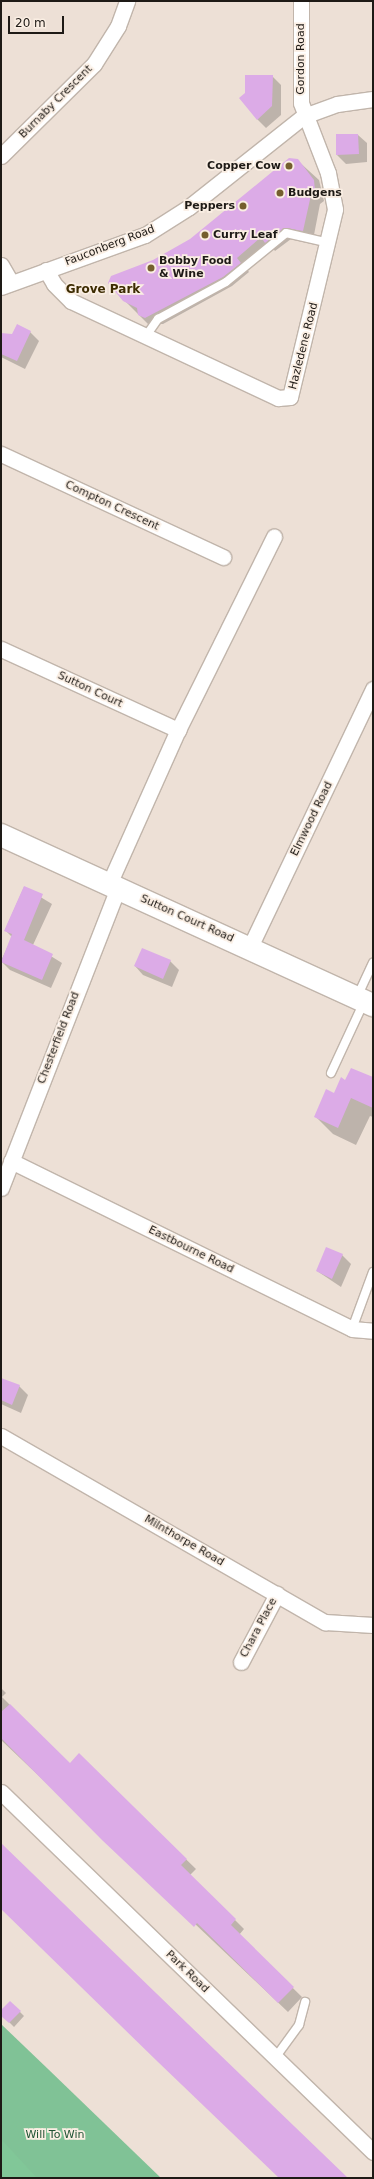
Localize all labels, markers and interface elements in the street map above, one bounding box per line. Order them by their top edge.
scale bar [10,8,66,34]
text: 20 m [15,16,46,30]
street label: Gordon Road [294,23,308,95]
street label: Burnaby Crescent [17,63,95,141]
place label: Copper Cow [207,159,281,173]
marker: Copper Cow [284,161,294,171]
place label: Budgens [288,186,342,200]
marker: Budgens [275,188,285,198]
place label: Peppers [184,199,235,213]
marker: Peppers [238,201,248,211]
street label: Fauconberg Road [63,223,157,269]
place label: Curry Leaf [213,228,277,242]
marker: Curry Leaf [200,230,210,240]
place label: Bobby Food & Wine [159,255,232,281]
marker: Bobby Food & Wine [146,263,156,273]
district label: Grove Park [66,283,140,297]
street label: Hazledene Road [287,301,321,391]
street label: Compton Crescent [63,478,161,534]
street label: Sutton Court [55,669,125,711]
street label: Elmwood Road [288,780,336,858]
street label: Sutton Court Road [138,892,236,946]
street label: Chesterfield Road [35,990,83,1086]
street label: Eastbourne Road [146,1224,236,1276]
street label: Milnthorpe Road [142,1513,226,1569]
street label: Chara Place [238,1596,280,1660]
street label: Park Road [163,1948,211,1996]
park label: Will To Win [25,2128,85,2142]

